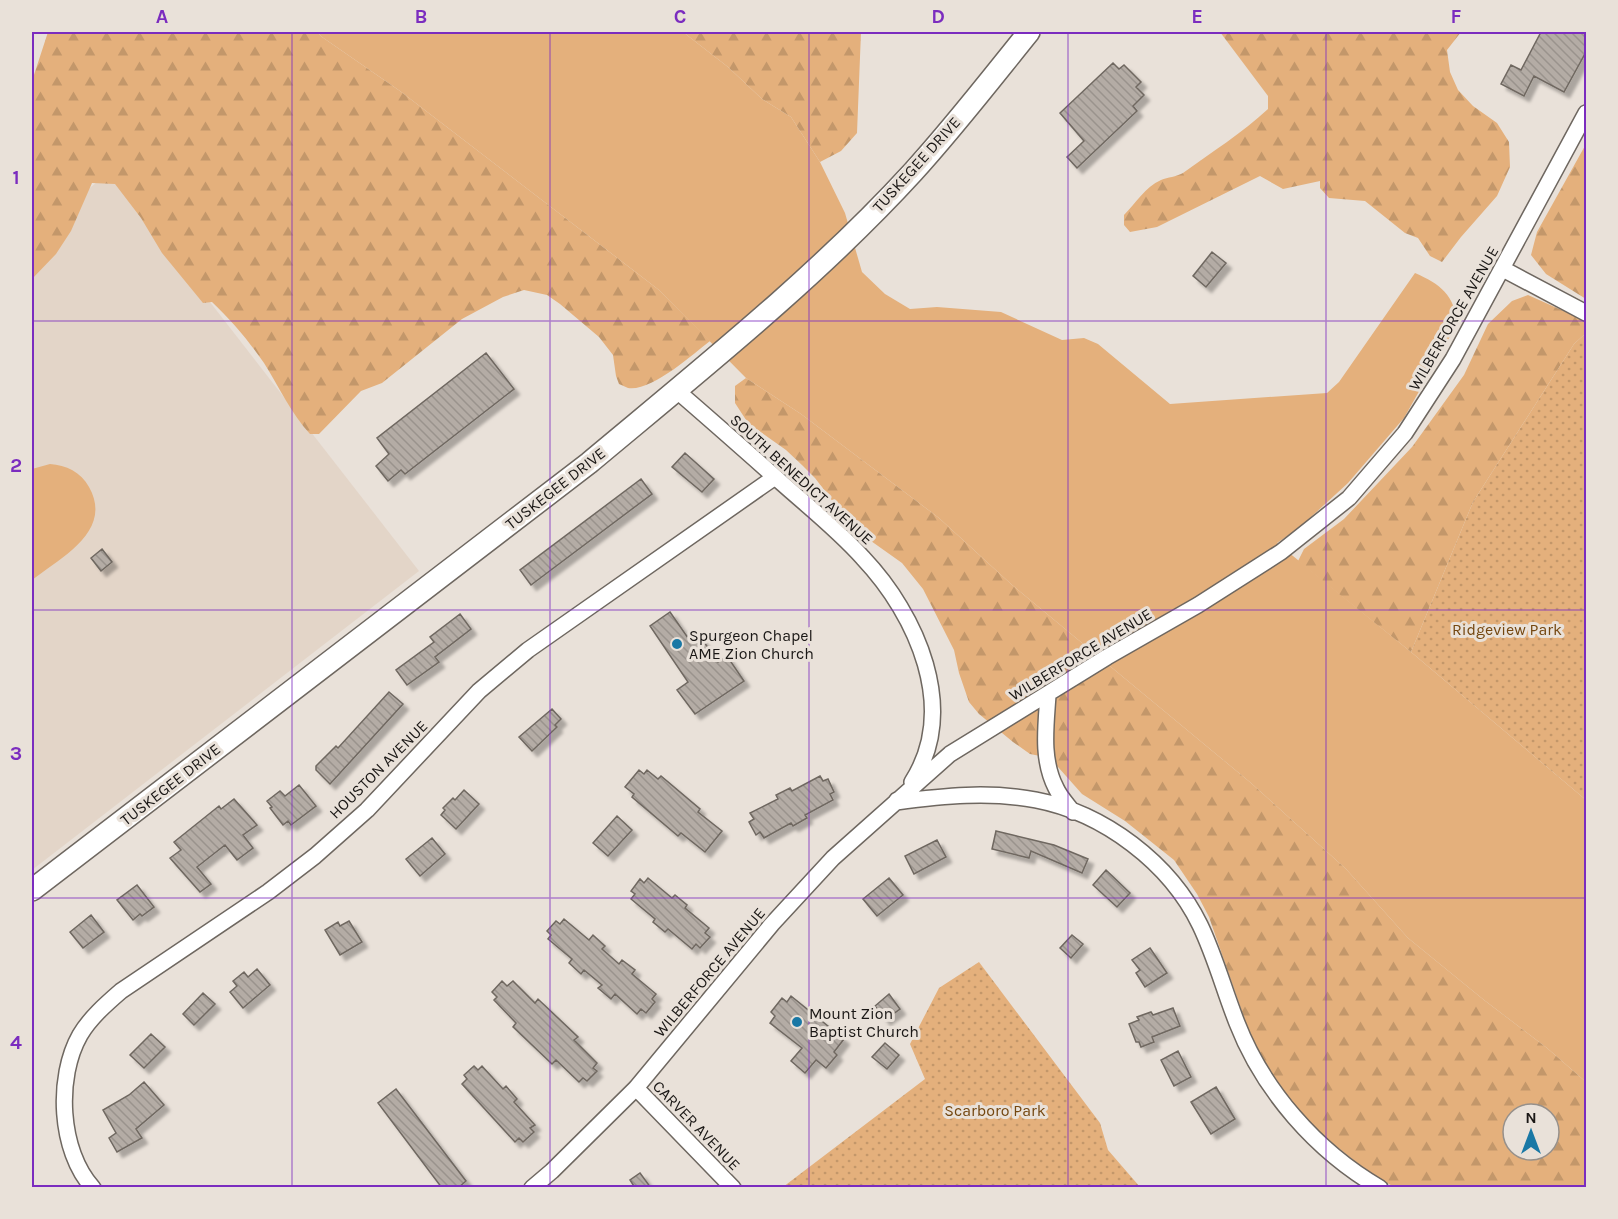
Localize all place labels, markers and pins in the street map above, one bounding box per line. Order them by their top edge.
place label: Spurgeon Chapel AME Zion Church [689,626,814,663]
marker: Spurgeon Chapel AME Zion Church [670,637,684,651]
place label: Mount Zion Baptist Church [809,1004,919,1041]
marker: Mount Zion Baptist Church [790,1015,804,1029]

